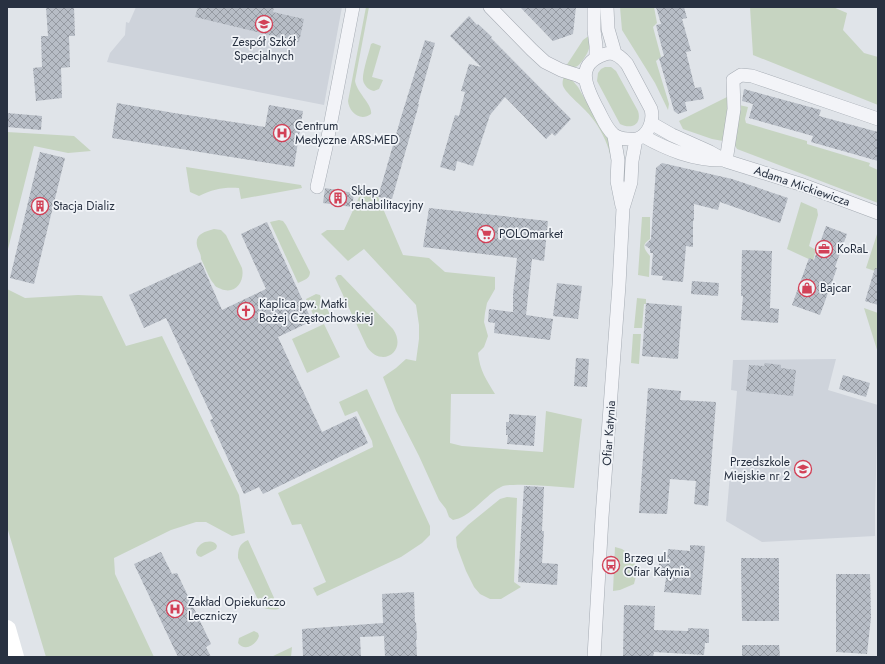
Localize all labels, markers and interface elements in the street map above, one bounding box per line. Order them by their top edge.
school or university icon: Zespół Szkół Specjalnych [254,14,274,34]
place label: Zespół Szkół Specjalnych [232,33,297,65]
place label: Centrum Medyczne ARS-MED [295,117,398,149]
hospital icon: Centrum Medyczne ARS-MED [272,123,292,143]
street label: Adama Mickiewicza [752,161,853,211]
place label: Sklep rehabilitacyjny [351,182,424,214]
building icon: Sklep rehabilitacyjny [328,188,348,208]
building icon: Stacja Dializ [30,196,50,216]
place label: Stacja Dializ [53,197,115,215]
supermarket icon: POLOmarket [476,224,496,244]
place label: POLOmarket [499,225,563,243]
office icon: KoRaL [814,239,834,259]
place label: KoRaL [837,240,868,258]
shop icon: Bajcar [797,278,817,298]
place label: Bajcar [820,279,852,297]
place label: Kaplica pw. Matki Bożej Częstochowskiej [259,295,374,327]
church icon: Kaplica pw. Matki Bożej Częstochowskiej [236,301,256,321]
street label: Ofiar Katynia [598,400,620,466]
place label: Przedszkole Miejskie nr 2 [724,453,790,485]
school or university icon: Przedszkole Miejskie nr 2 [793,459,813,479]
place label: Brzeg ul. Ofiar Katynia [624,549,690,581]
bus stop icon: Brzeg ul. Ofiar Katynia [601,555,621,575]
place label: Zakład Opiekuńczo Leczniczy [188,593,286,625]
hospital icon: Zakład Opiekuńczo Leczniczy [165,599,185,619]

